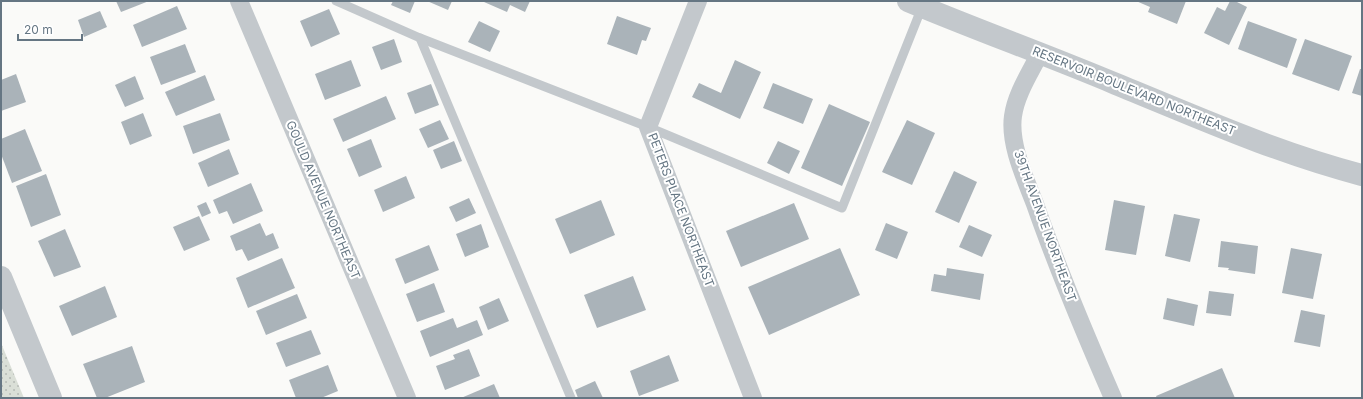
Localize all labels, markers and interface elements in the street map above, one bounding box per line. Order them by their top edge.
scale bar [18,16,82,42]
text: 20 m [24,22,53,37]
street label: RESERVOIR BOULEVARD NORTHEAST [1030,43,1238,138]
street label: GOULD AVENUE NORTHEAST [283,118,364,282]
street label: PETERS PLACE NORTHEAST [645,131,718,289]
street label: 39TH AVENUE NORTHEAST [1011,148,1080,304]

